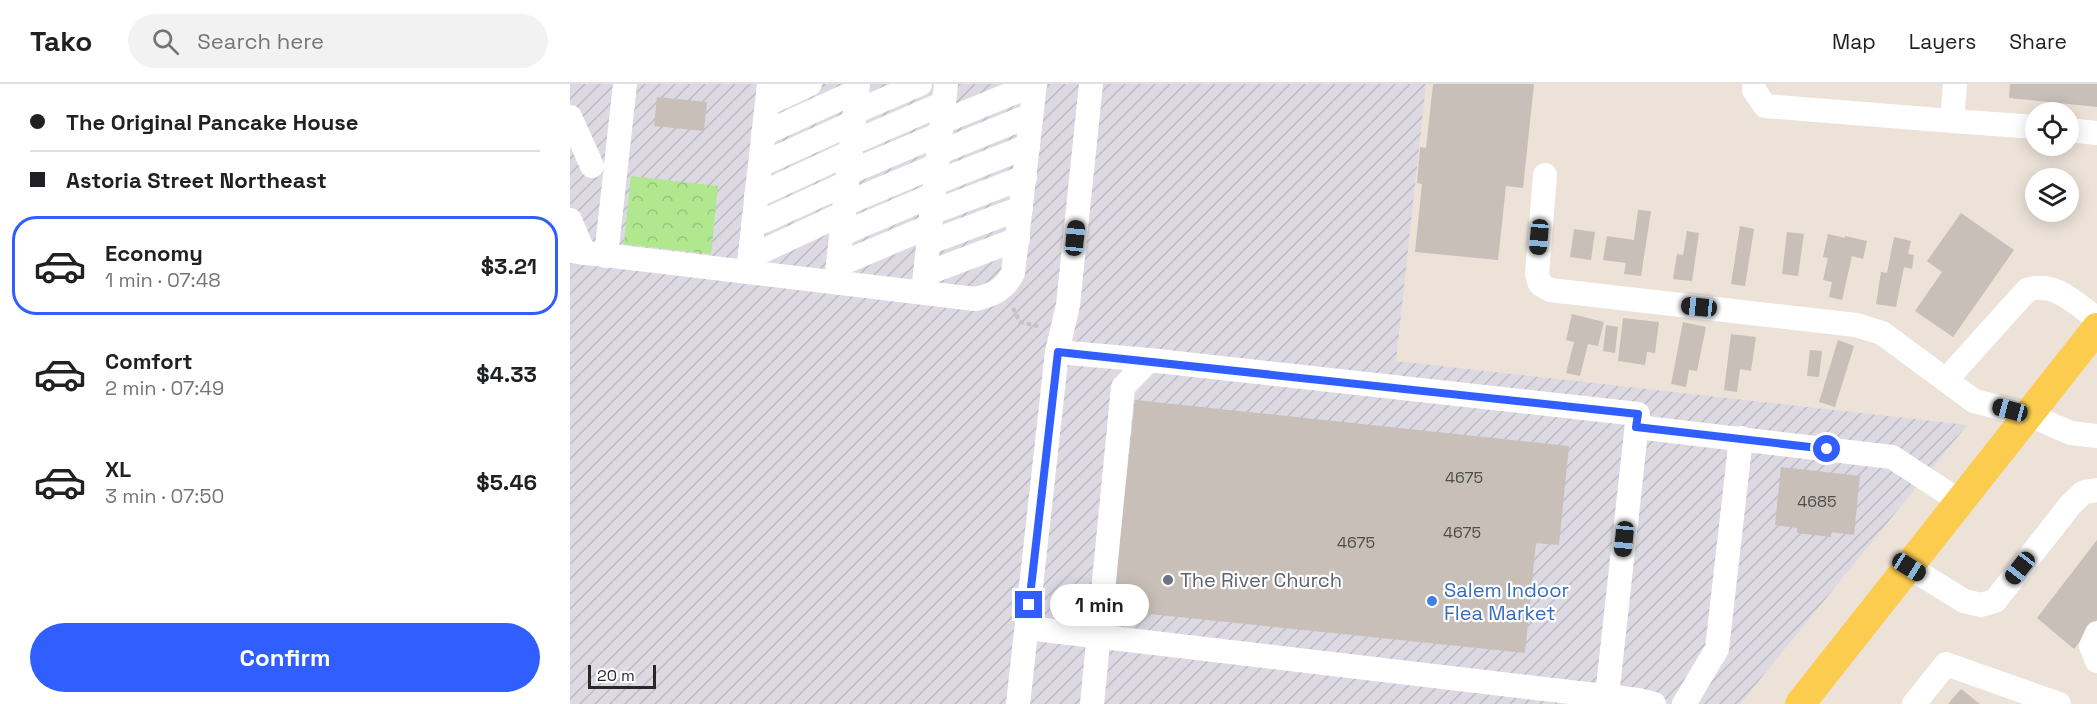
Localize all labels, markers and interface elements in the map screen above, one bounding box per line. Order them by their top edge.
search box [128,14,548,68]
text: Tako [30,23,92,59]
icon: search [149,25,182,58]
text: Search here [197,27,324,55]
text: Map [1832,28,1876,55]
text: Layers [1909,28,1976,55]
text: Share [2009,28,2067,55]
map controls [2025,102,2079,222]
button: locate [2025,102,2079,156]
text: The Original Pancake House [66,108,358,136]
text: Astoria Street Northeast [66,166,327,194]
button: layers [2025,168,2079,222]
car [1528,218,1550,256]
car [1064,219,1086,257]
icon: car [33,239,87,293]
text: Economy [105,239,203,267]
text: $3.21 [481,252,537,280]
text: 1 min · 07:48 [105,267,221,293]
car [1680,296,1718,318]
icon: car [33,347,87,401]
text: Comfort [105,347,193,375]
text: $4.33 [476,360,537,388]
text: 2 min · 07:49 [105,375,224,401]
car [1990,397,2030,423]
route start [1813,435,1840,462]
icon: car [33,455,87,509]
text: XL [105,455,131,483]
house number: 4675 [1445,467,1483,488]
text: $5.46 [476,468,537,496]
text: 3 min · 07:50 [105,483,224,509]
house number: 4685 [1797,491,1837,512]
car [1613,520,1635,558]
house number: 4675 [1443,522,1481,543]
house number: 4675 [1337,532,1375,553]
car [2002,548,2038,588]
car [1889,550,1929,584]
place label: The River Church [1180,567,1342,593]
marker: The River Church [1161,573,1175,587]
place label: Salem Indoor Flea Market [1444,577,1569,626]
callout: 1 min [1050,584,1149,626]
route end [1015,591,1042,618]
text: 1 min [1075,592,1124,618]
marker: Salem Indoor Flea Market [1425,594,1439,608]
button: Confirm [30,623,540,692]
scale bar [588,662,656,690]
text: 20 m [597,665,635,686]

